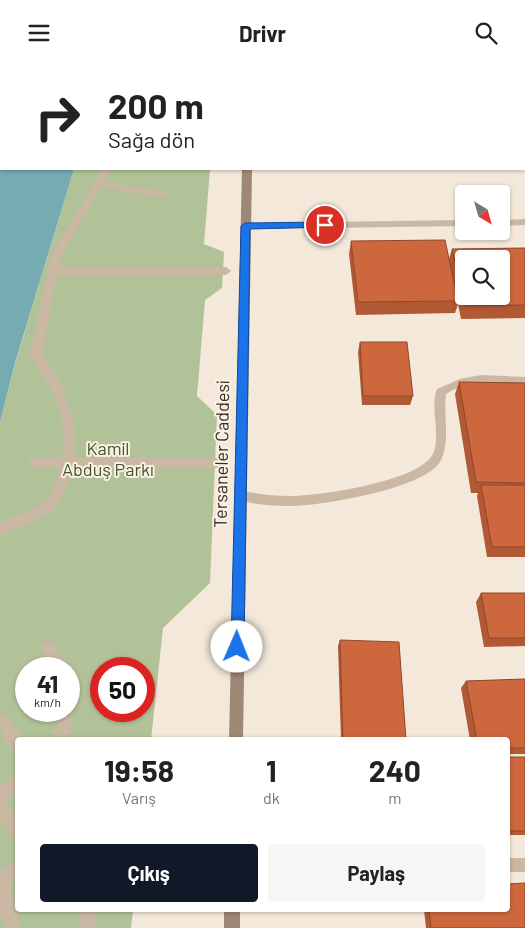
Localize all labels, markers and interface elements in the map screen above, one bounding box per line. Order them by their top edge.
icon: menu [25,19,53,47]
icon: search [472,19,500,47]
text: Drivr [239,20,286,46]
text: 200 m [108,84,204,126]
icon: right [25,85,90,150]
text: Sağa dön [108,126,195,152]
north arrow [455,185,510,240]
map controls [455,185,510,305]
pin [304,204,346,246]
icon: arrive [311,211,339,239]
button: search [455,250,510,305]
street label: Tersaneler Caddesi [209,380,233,528]
park label: Kamil Abduş Parkı [62,437,154,480]
position arrow [210,620,262,672]
speed limit sign: 50 [90,657,155,722]
text: 41 [37,668,58,698]
text: km/h [34,695,61,709]
text: 19:58 [104,752,174,788]
text: 1 [266,752,277,788]
text: 240 [369,752,421,788]
text: Varış [122,788,156,807]
text: dk [263,788,280,807]
text: m [388,788,401,807]
button: Çıkış [40,844,258,902]
button: Paylaş [268,844,485,902]

